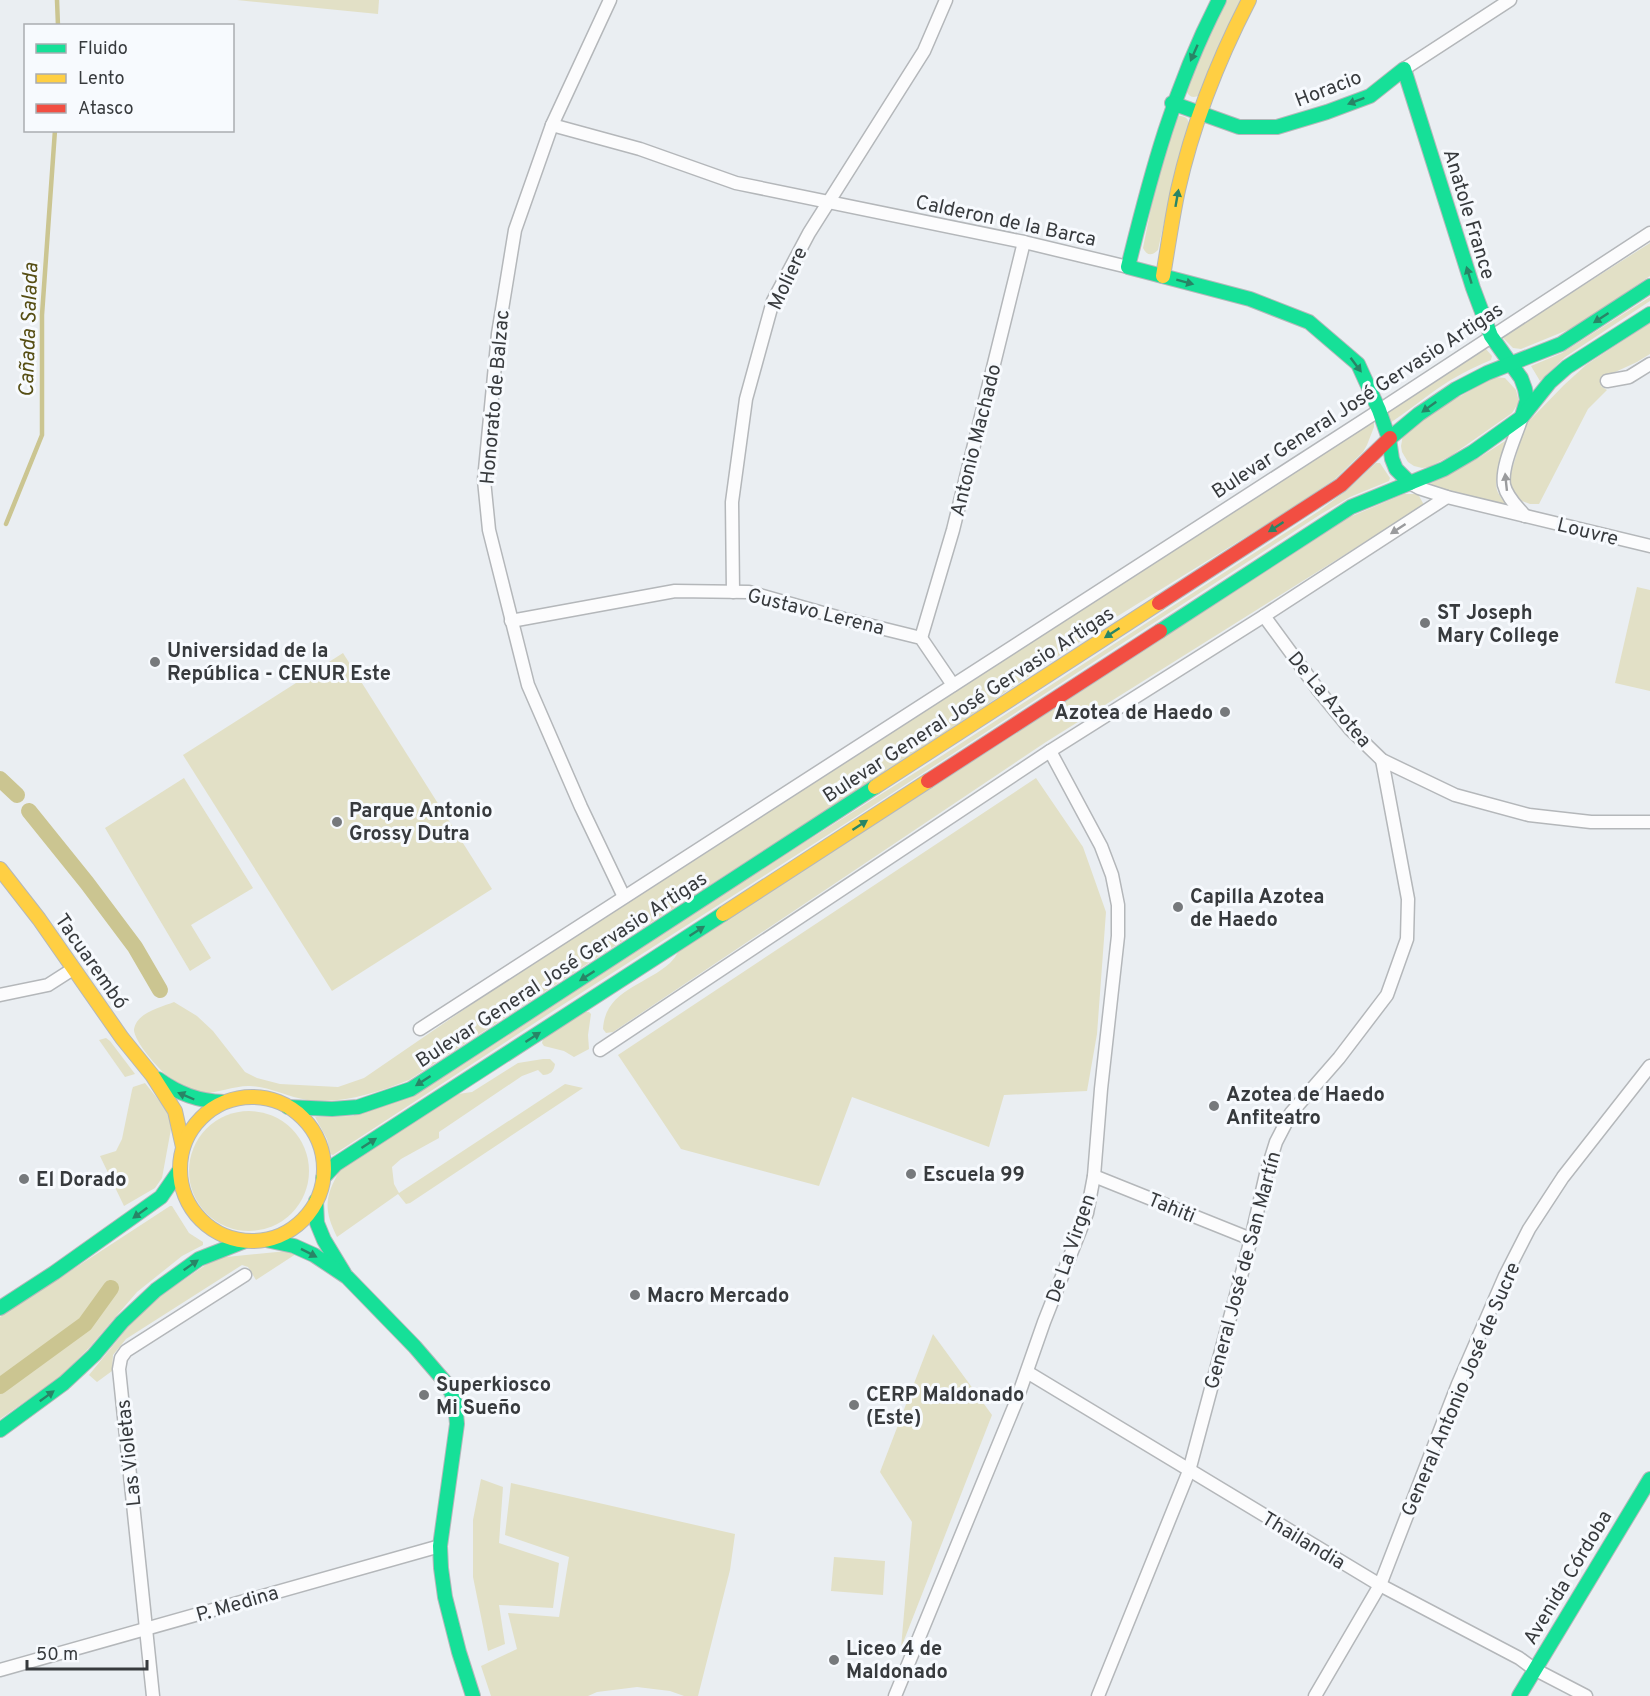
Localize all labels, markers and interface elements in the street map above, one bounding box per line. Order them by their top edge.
legend [24,24,234,132]
text: Fluido [78,38,128,61]
one-way arrow [1189,44,1199,62]
street label: Horacio [1292,65,1366,114]
text: Lento [78,68,124,91]
one-way arrow [1347,97,1365,106]
text: Atasco [78,98,134,121]
street label: Anatole France [1436,146,1500,283]
one-way arrow [1173,188,1182,207]
street label: Calderon de la Barca [913,190,1098,254]
street label: Moliere [763,243,815,315]
water label: Cañada Salada [14,262,45,398]
one-way arrow [1463,266,1473,284]
one-way arrow [1176,278,1194,287]
street label: Bulevar General José Gervasio Artigas [1207,298,1509,506]
street label: Honorato de Balzac [475,309,517,486]
one-way arrow [1593,312,1609,323]
one-way arrow [1350,357,1362,373]
street label: Antonio Machado [945,362,1008,519]
one-way arrow [1421,401,1437,413]
one-way arrow [1501,472,1511,491]
street label: Louvre [1554,513,1621,553]
one-way arrow [1268,521,1284,532]
one-way arrow [1390,523,1406,534]
street label: Gustavo Lerena [744,583,887,643]
place label: ST Joseph Mary College [1437,601,1559,650]
street label: Bulevar General José Gervasio Artigas [818,602,1120,810]
marker: ST Joseph Mary College [1418,616,1432,630]
one-way arrow [1104,628,1121,639]
place label: Universidad de la República - CENUR Este [167,639,391,688]
street label: De La Azotea [1281,647,1376,754]
marker: Universidad de la República - CENUR Este [148,655,162,669]
place label: Azotea de Haedo [1054,701,1213,727]
marker: Azotea de Haedo [1218,705,1232,719]
place label: Parque Antonio Grossy Dutra [349,799,493,848]
marker: Parque Antonio Grossy Dutra [330,815,344,829]
one-way arrow [852,820,868,831]
street label: Bulevar General José Gervasio Artigas [411,867,713,1075]
place label: Capilla Azotea de Haedo [1190,885,1324,934]
marker: Capilla Azotea de Haedo [1171,900,1185,914]
street label: Tacuarembó [48,909,133,1015]
one-way arrow [688,926,705,937]
one-way arrow [579,970,595,981]
one-way arrow [525,1032,541,1043]
one-way arrow [415,1076,431,1087]
place label: Azotea de Haedo Anfiteatro [1226,1083,1385,1132]
one-way arrow [177,1091,195,1100]
marker: Azotea de Haedo Anfiteatro [1207,1099,1221,1113]
one-way arrow [361,1137,377,1148]
street label: General José de San Martín [1200,1149,1288,1392]
place label: Escuela 99 [923,1163,1025,1189]
marker: Escuela 99 [904,1167,918,1181]
place label: El Dorado [36,1168,127,1194]
marker: El Dorado [17,1172,31,1186]
street label: Tahiti [1143,1188,1199,1230]
street label: De La Virgen [1041,1191,1103,1306]
one-way arrow [132,1207,148,1219]
one-way arrow [300,1248,317,1258]
one-way arrow [182,1259,198,1271]
street label: General Antonio José de Sucre [1396,1259,1527,1521]
place label: Macro Mercado [647,1284,789,1310]
marker: Macro Mercado [628,1288,642,1302]
place label: Superkiosco Mi Sueño [436,1373,551,1422]
place label: CERP Maldonado (Este) [866,1383,1024,1432]
marker: Superkiosco Mi Sueño [417,1388,431,1402]
one-way arrow [39,1390,55,1402]
street label: Las Violetas [111,1398,149,1508]
marker: CERP Maldonado (Este) [847,1398,861,1412]
street label: Avenida Córdoba [1518,1506,1619,1650]
street label: Thailandia [1256,1507,1350,1577]
street label: P. Medina [193,1581,282,1629]
scale bar [27,1633,147,1671]
place label: Liceo 4 de Maldonado [846,1637,948,1686]
text: 50 m [36,1644,78,1667]
marker: Liceo 4 de Maldonado [827,1653,841,1667]

